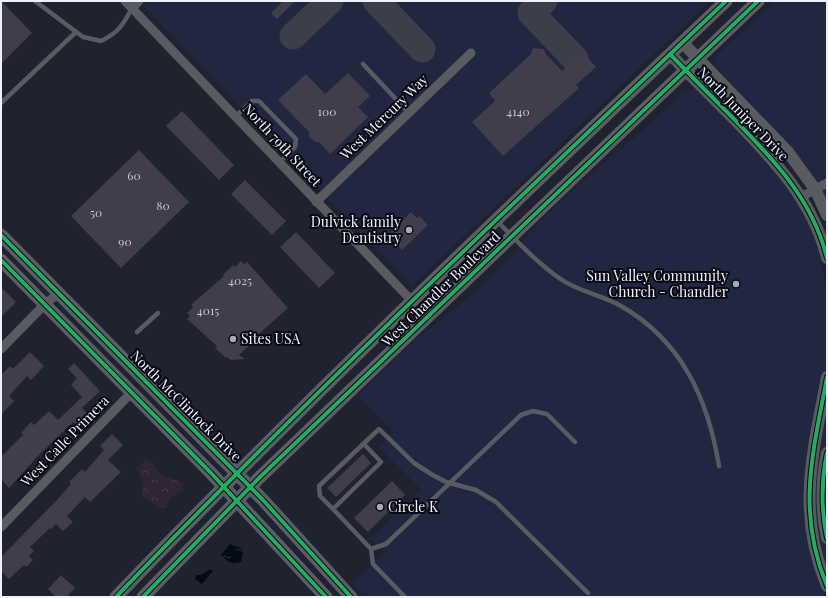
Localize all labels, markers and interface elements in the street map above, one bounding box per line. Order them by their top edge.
street label: North Juniper Drive [693,62,793,165]
street label: West Mercury Way [335,70,432,164]
street label: North 79th Street [239,99,327,191]
house number: 100 [318,103,336,119]
house number: 4140 [506,103,530,119]
house number: 60 [127,167,141,183]
house number: 80 [156,197,170,213]
house number: 50 [90,204,102,220]
place label: Dulvick family Dentistry [311,212,401,247]
marker: Dulvick family Dentistry [404,225,414,235]
street label: West Chandler Boulevard [376,227,504,351]
house number: 90 [118,233,132,249]
place label: Sun Valley Community Church - Chandler [586,266,729,301]
house number: 4025 [228,272,252,288]
marker: Sun Valley Community Church - Chandler [731,279,741,289]
house number: 4015 [197,302,219,318]
place label: Sites USA [241,329,300,348]
marker: Sites USA [228,334,238,344]
street label: North McClintock Drive [127,346,246,465]
street label: West Calle Primera [16,391,113,491]
place label: Circle K [388,497,439,516]
marker: Circle K [375,502,385,512]

